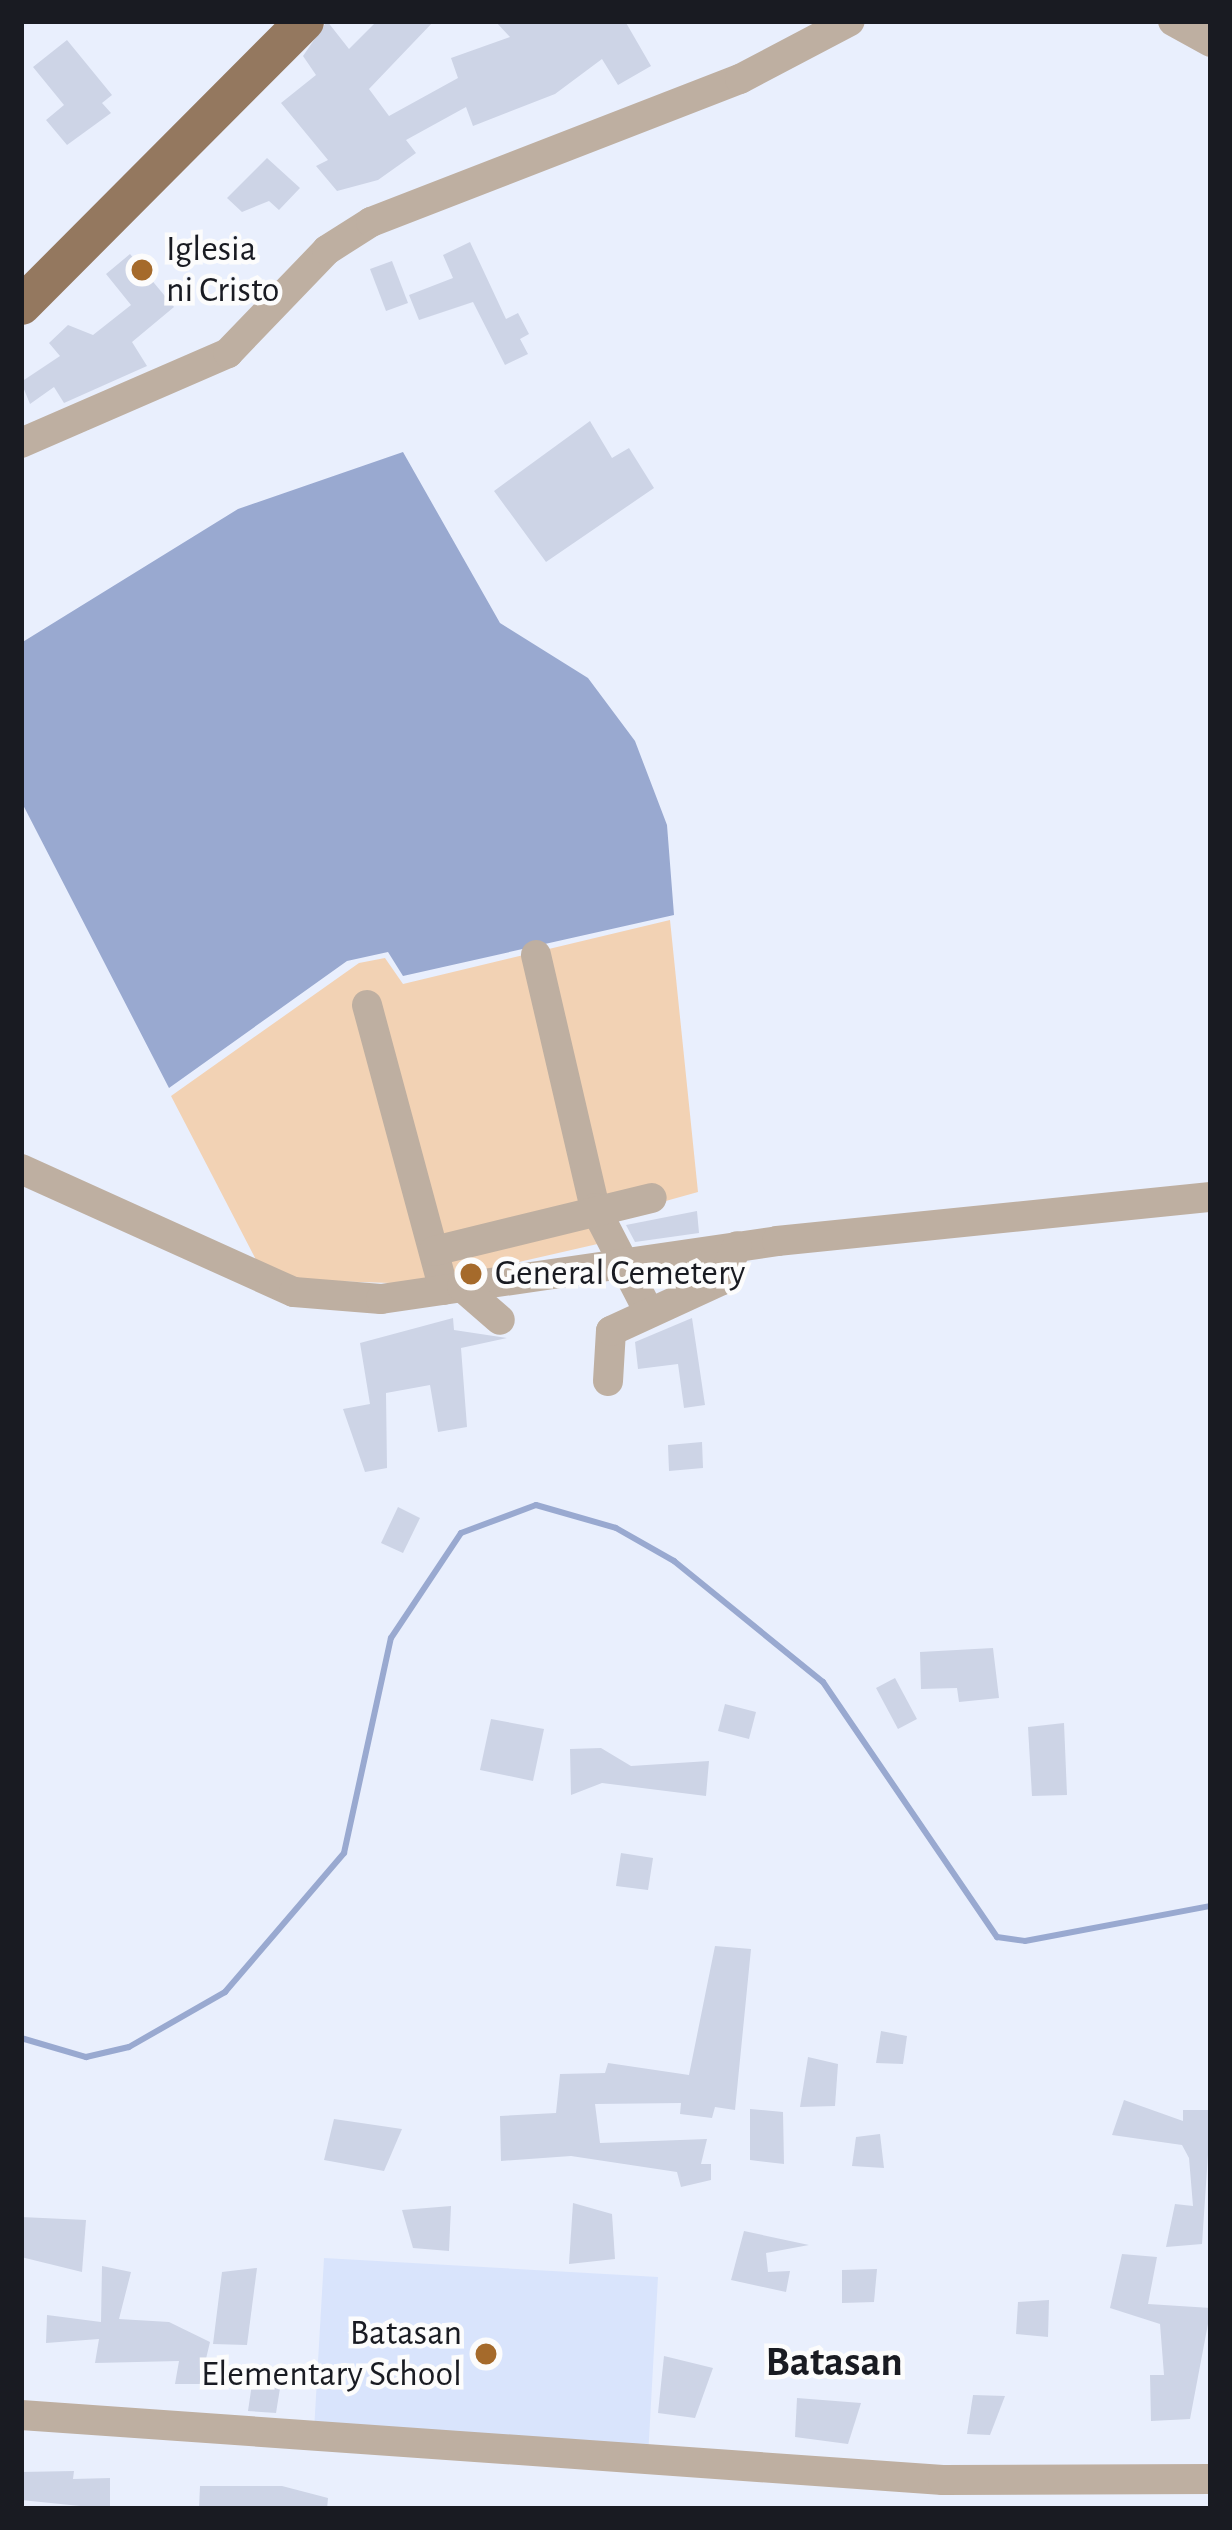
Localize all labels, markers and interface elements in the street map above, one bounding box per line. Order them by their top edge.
place label: Iglesia ni Cristo [166,227,280,312]
marker: Iglesia ni Cristo [129,257,155,283]
place label: General Cemetery [495,1252,745,1296]
marker: General Cemetery [458,1261,484,1287]
place label: Batasan Elementary School [201,2311,462,2396]
district label: Batasan [765,2337,903,2387]
marker: Batasan Elementary School [473,2341,499,2367]

